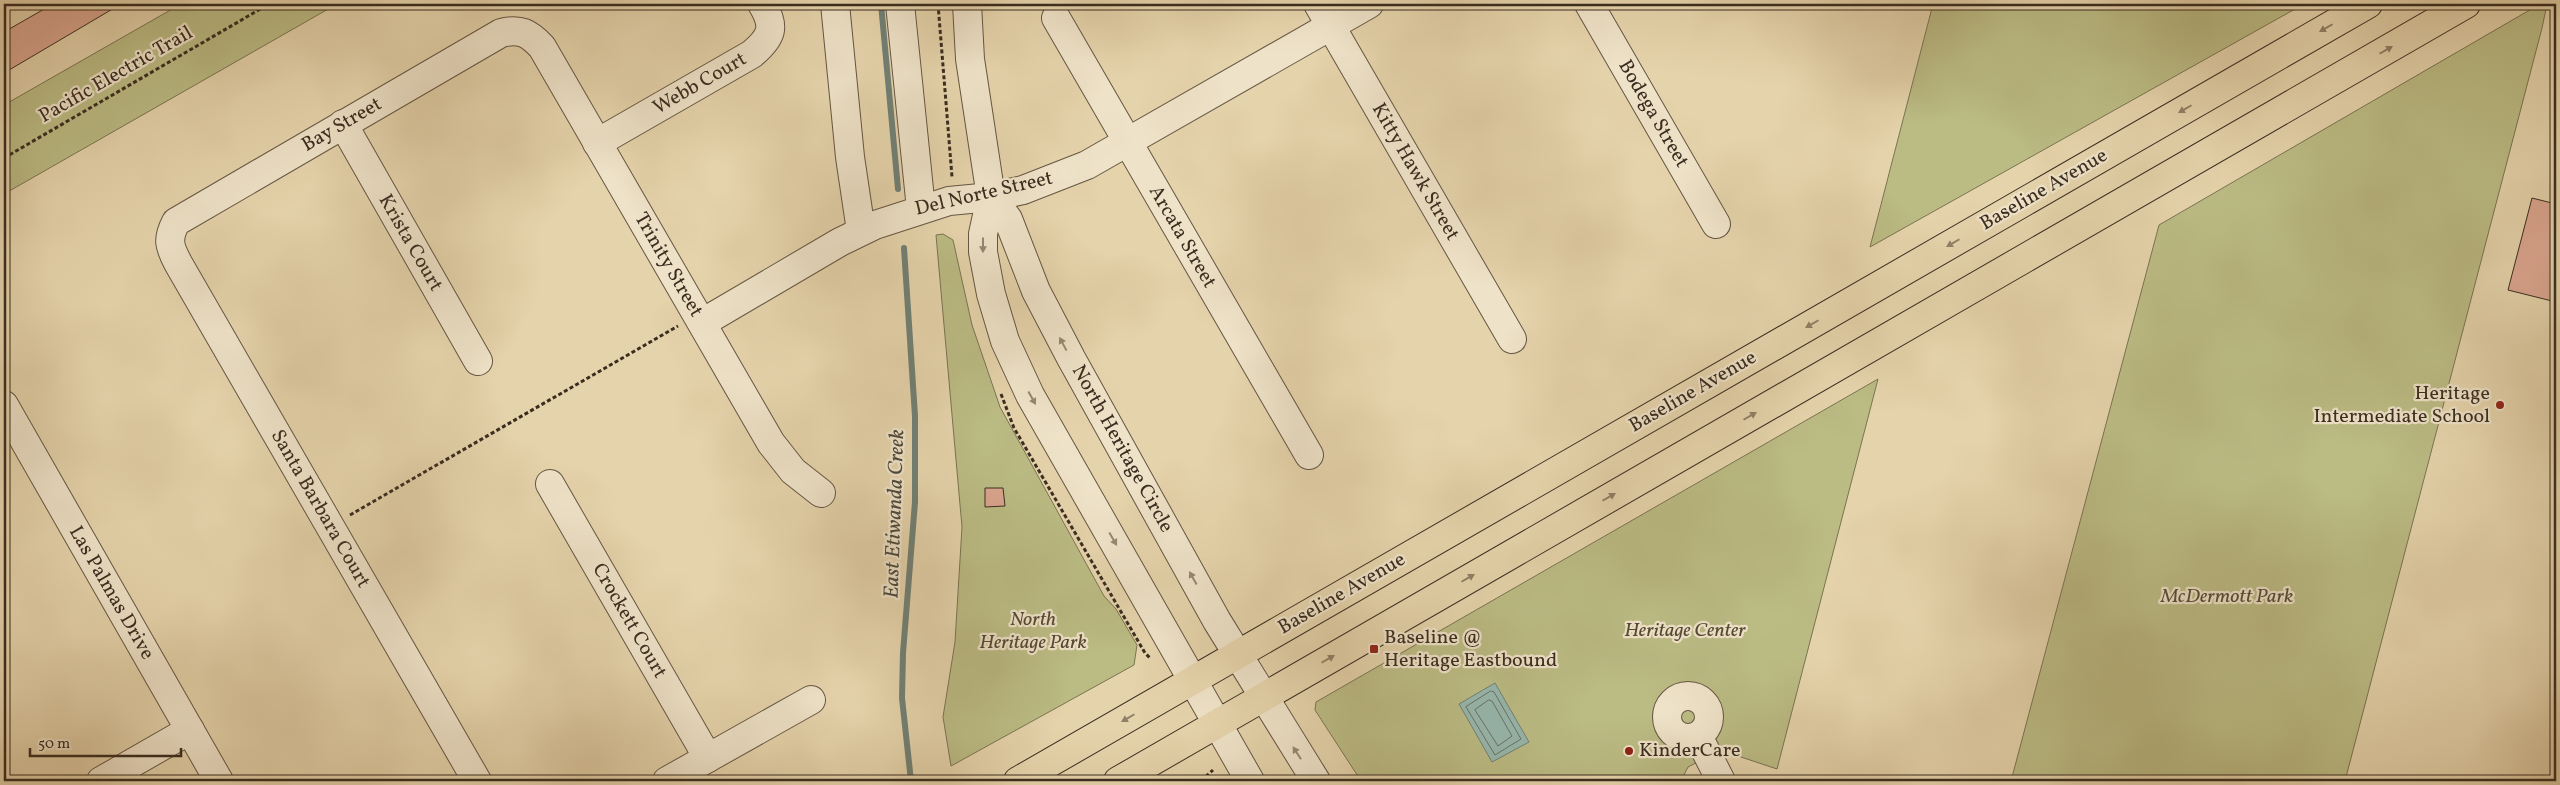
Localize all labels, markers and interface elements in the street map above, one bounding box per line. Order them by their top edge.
street label: Pacific Electric Trail [34,20,198,130]
one-way arrow [2318,24,2333,32]
one-way arrow [2379,45,2392,54]
street label: Webb Court [648,46,752,122]
street label: Bodega Street [1611,55,1695,173]
street label: Bay Street [297,91,387,159]
street label: Kitty Hawk Street [1364,98,1466,246]
one-way arrow [2178,105,2192,114]
street label: Baseline Avenue [1975,142,2113,238]
street label: Del Norte Street [912,165,1056,223]
street label: Arcata Street [1141,180,1223,294]
street label: Krista Court [371,189,449,297]
street label: Trinity Street [627,207,709,323]
one-way arrow [979,237,987,253]
one-way arrow [1947,238,1960,247]
one-way arrow [1806,319,1819,328]
one-way arrow [1059,337,1067,351]
street label: Baseline Avenue [1624,344,1762,440]
street label: North Heritage Circle [1064,360,1180,538]
place label: Heritage Intermediate School [2313,380,2490,431]
one-way arrow [1028,391,1036,406]
marker: Heritage Intermediate School [2494,399,2506,411]
one-way arrow [1743,411,1757,420]
street label: Santa Barbara Court [263,425,377,593]
water label: East Etiwanda Creek [878,429,912,599]
one-way arrow [1602,493,1617,501]
street label: Las Palmas Drive [61,521,161,665]
one-way arrow [1109,533,1118,546]
street label: Baseline Avenue [1273,546,1411,642]
street label: Crockett Court [585,558,673,684]
one-way arrow [1189,571,1198,585]
one-way arrow [1461,574,1476,582]
park label: McDermott Park [2160,583,2293,611]
park label: North Heritage Park [979,606,1087,657]
park label: Heritage Center [1624,617,1746,645]
place label: Baseline @ Heritage Eastbound [1384,624,1557,675]
marker: Baseline @ Heritage Eastbound [1368,643,1380,655]
one-way arrow [1321,655,1334,664]
one-way arrow [1121,714,1136,722]
scale bar [30,725,181,757]
text: 50 m [38,734,70,755]
place label: KinderCare [1639,737,1741,765]
marker: KinderCare [1623,745,1635,757]
one-way arrow [1293,746,1302,759]

